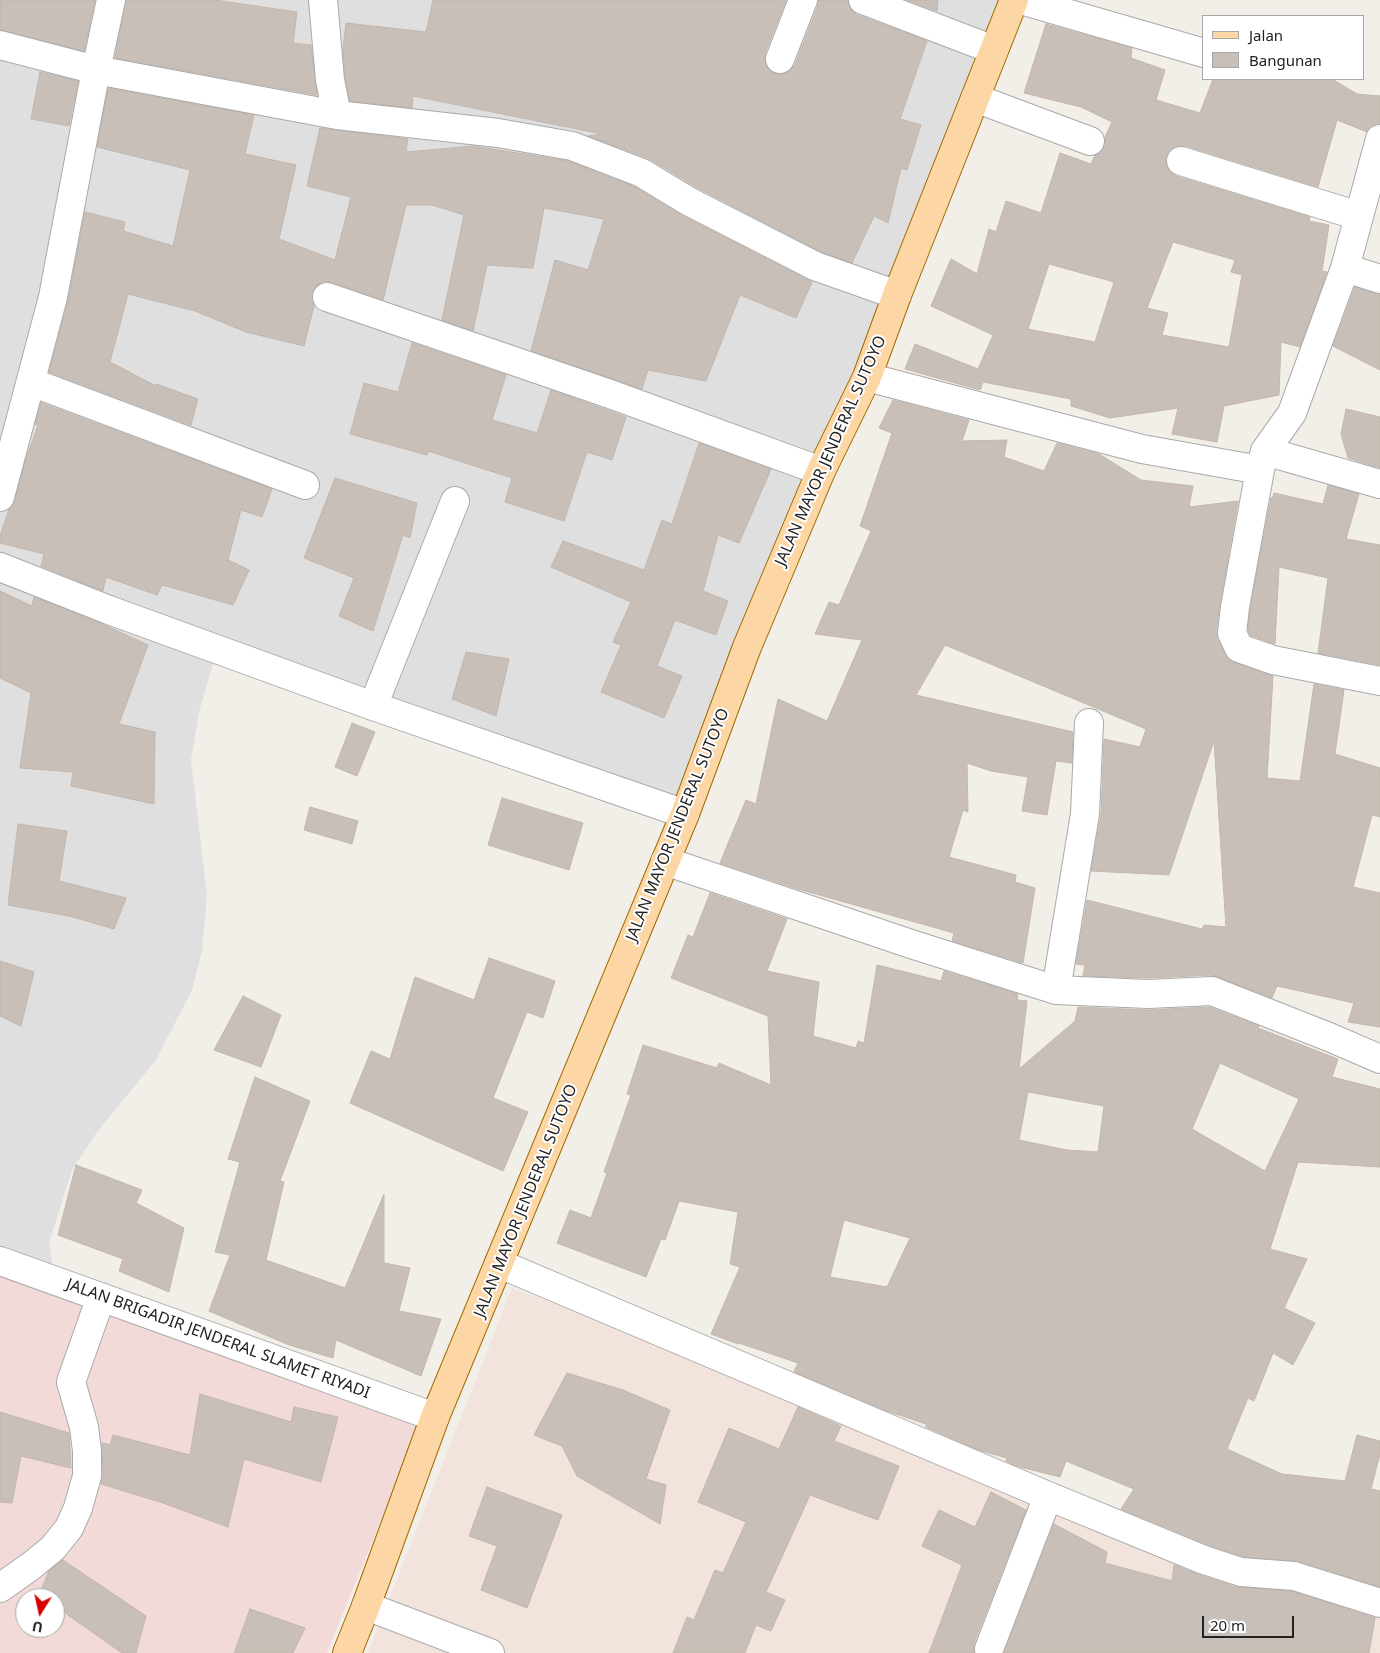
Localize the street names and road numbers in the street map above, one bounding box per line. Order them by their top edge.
street label: JALAN MAYOR JENDERAL SUTOYO [771,333,891,569]
street label: JALAN MAYOR JENDERAL SUTOYO [622,706,734,944]
street label: JALAN MAYOR JENDERAL SUTOYO [470,1082,582,1320]
street label: JALAN BRIGADIR JENDERAL SLAMET RIYADI [64,1275,372,1403]

